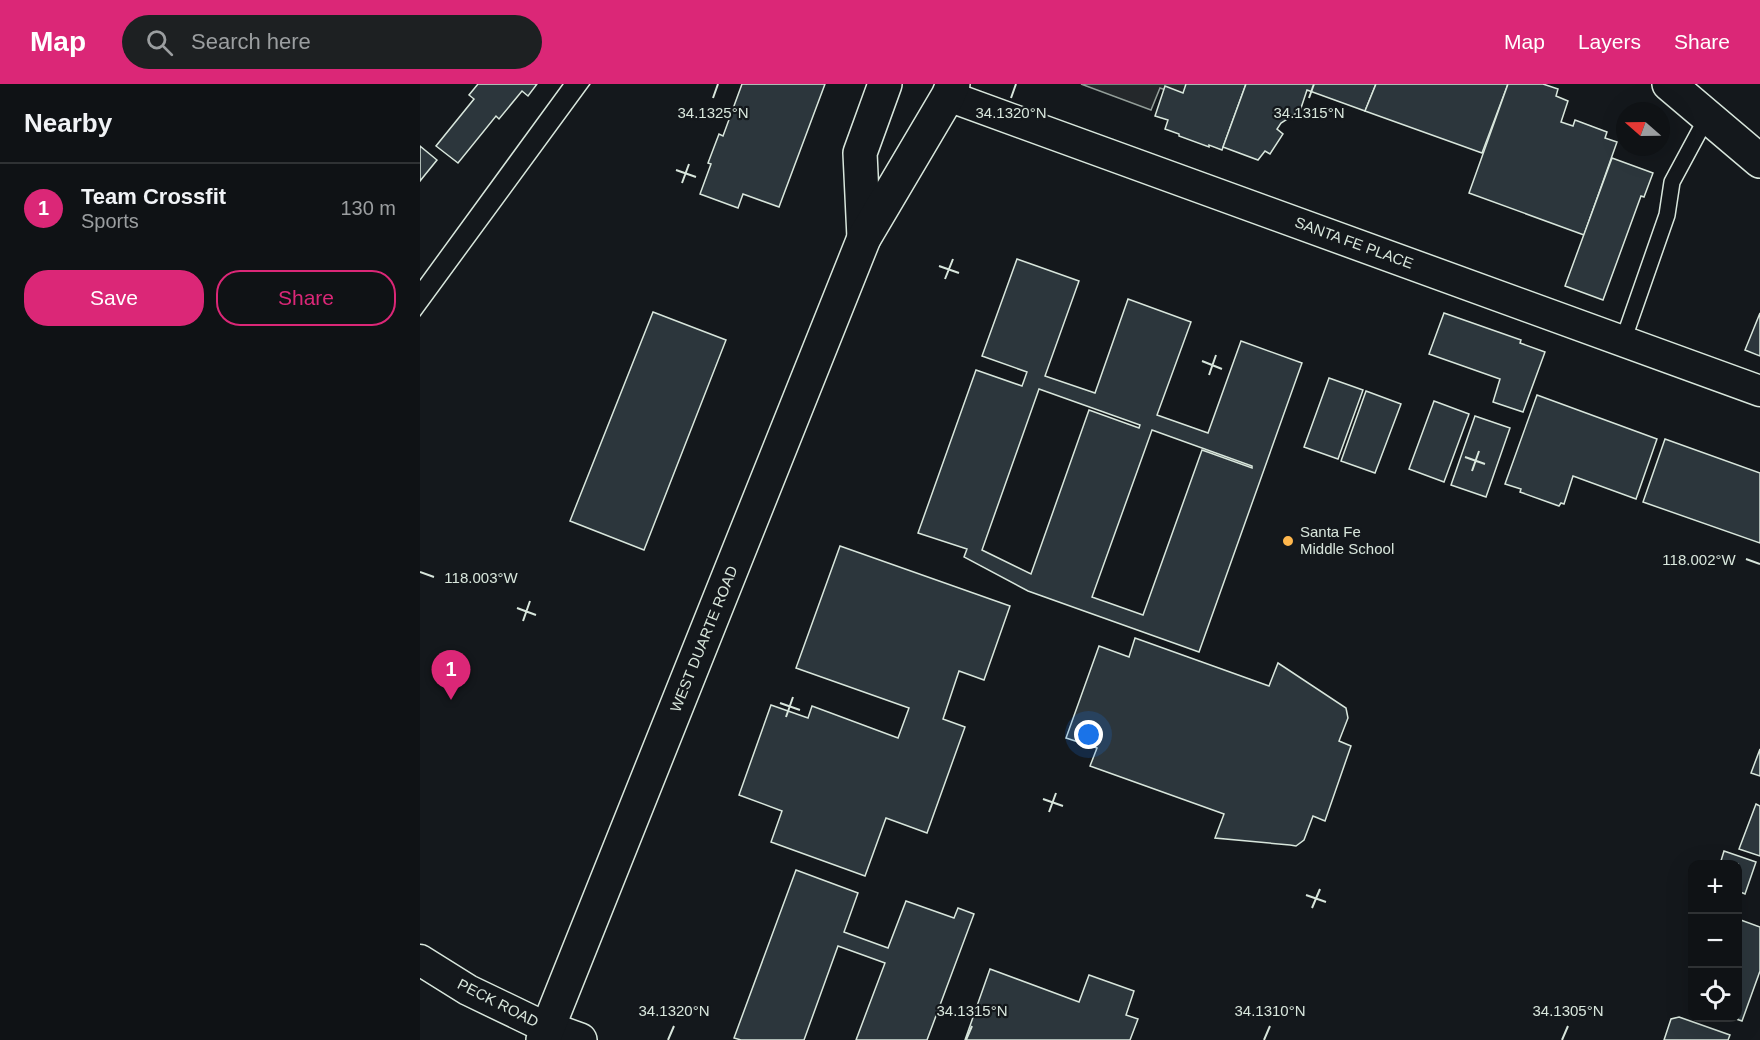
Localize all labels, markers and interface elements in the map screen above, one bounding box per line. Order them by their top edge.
search box [122,15,542,69]
text: Map [30,26,86,57]
icon: search [143,26,176,59]
text: Search here [191,29,311,54]
text: Map [1504,30,1545,53]
text: Layers [1578,30,1641,53]
text: Share [1674,30,1730,53]
north arrow [1616,102,1670,156]
text: 34.1325°N [677,104,749,121]
text: 34.1320°N [975,104,1047,121]
text: 34.1315°N [1273,104,1345,121]
text: Nearby [24,108,112,138]
text: Team Crossfit [81,184,226,209]
text: 1 [38,197,49,219]
text: 130 m [340,197,396,219]
text: Sports [81,210,139,232]
street label: SANTA FE PLACE [1293,213,1416,272]
button: Save [24,270,204,326]
button: Share [216,270,396,326]
place label: Santa Fe Middle School [1300,523,1394,557]
marker: Santa Fe Middle School [1281,534,1295,548]
text: 118.002°W [1662,551,1736,568]
street label: WEST DUARTE ROAD [666,563,741,714]
text: 118.003°W [444,569,518,586]
pin: 1 [432,650,471,700]
your location [1074,720,1103,749]
map controls [1688,860,1742,1022]
button: + [1688,860,1742,914]
button: − [1688,914,1742,968]
button: locate [1688,968,1742,1022]
street label: PECK ROAD [455,975,542,1030]
text: 34.1320°N [638,1002,710,1019]
text: 34.1315°N [936,1002,1008,1019]
text: 34.1310°N [1234,1002,1306,1019]
text: 34.1305°N [1532,1002,1604,1019]

